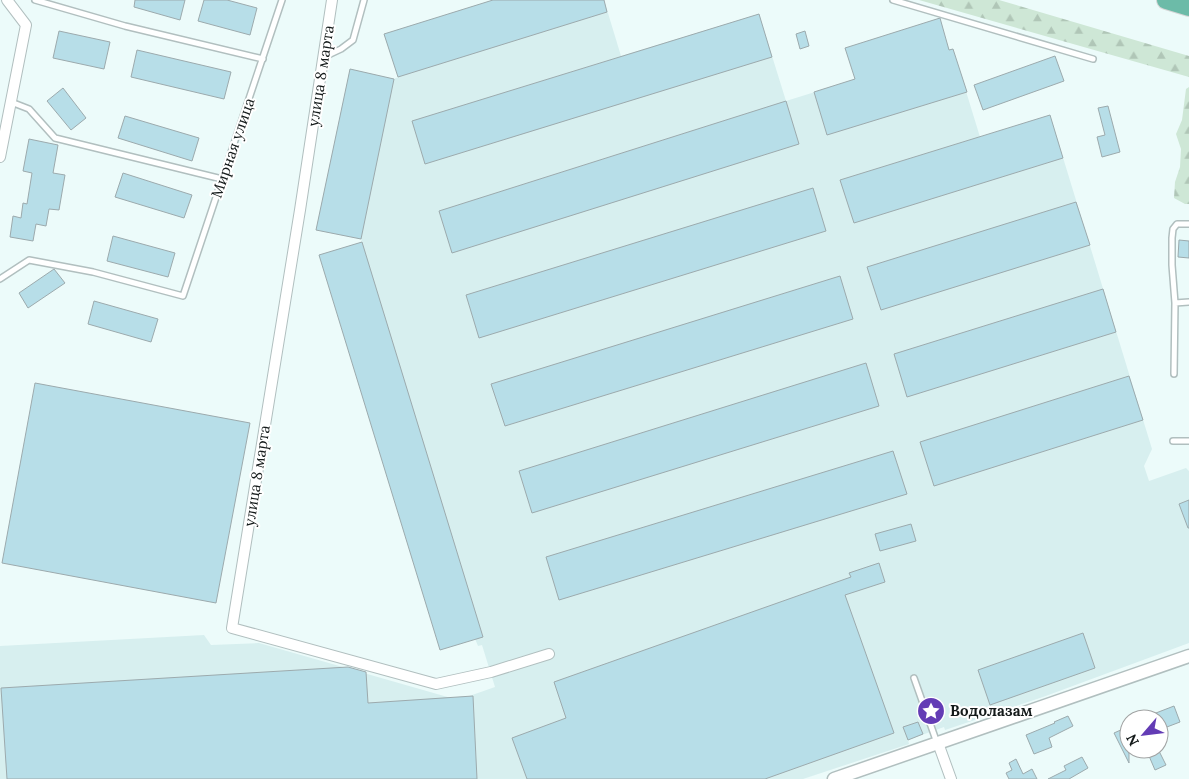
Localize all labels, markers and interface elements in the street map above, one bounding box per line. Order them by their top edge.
street label: улица 8 марта [303,24,338,128]
street label: Мирная улица [207,95,259,200]
street label: улица 8 марта [239,424,274,528]
place icon: Водолазам [916,696,946,726]
place label: Водолазам [950,701,1033,720]
north arrow [1119,709,1169,759]
text: N [1122,731,1143,749]

